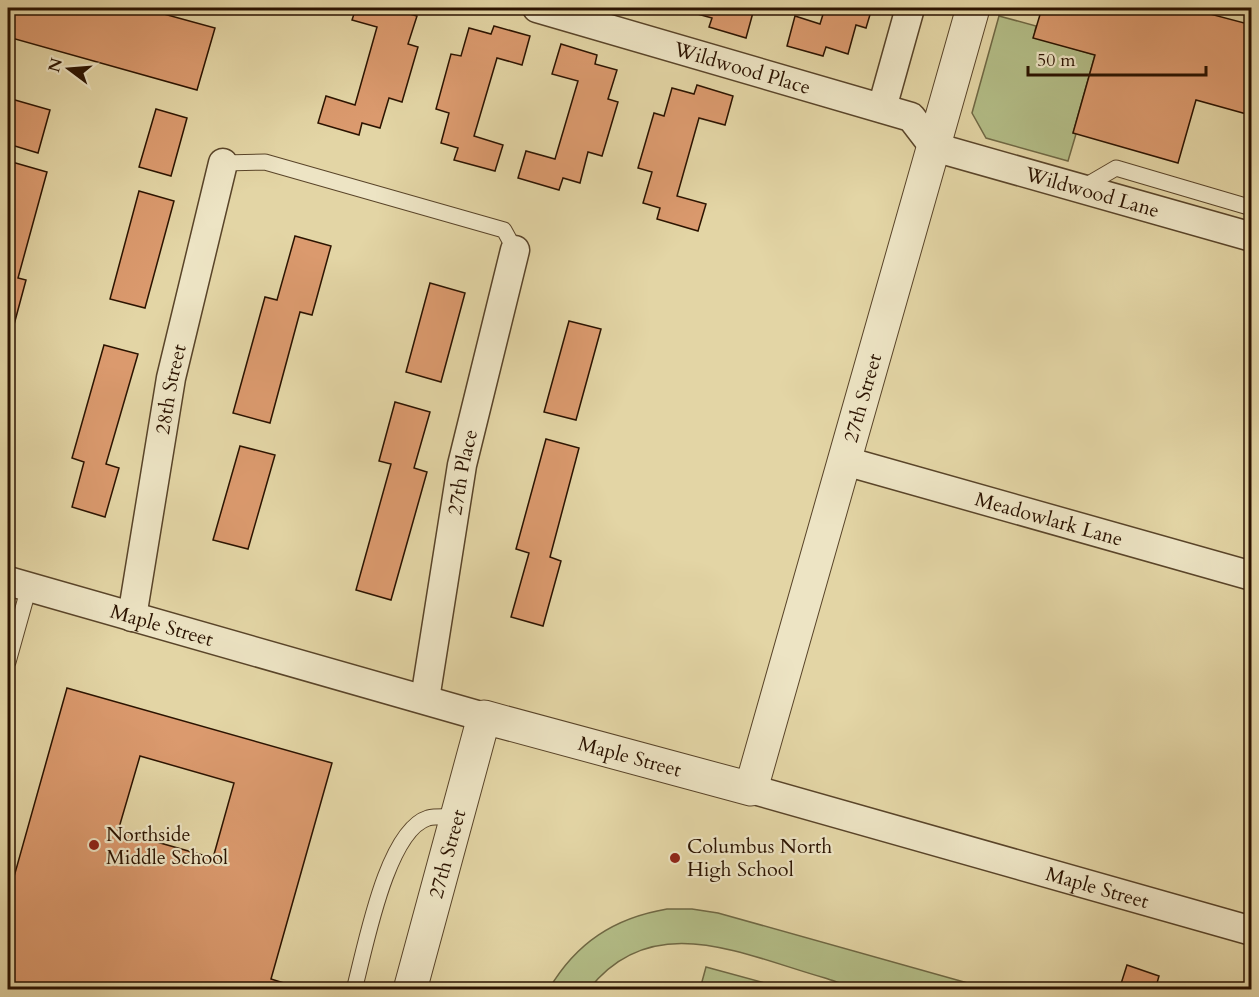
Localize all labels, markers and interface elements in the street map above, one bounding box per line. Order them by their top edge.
street label: Wildwood Place [670,35,814,101]
north arrow [39,39,99,99]
scale bar [1028,39,1206,77]
text: 50 m [1037,48,1076,73]
text: N [43,55,68,75]
street label: Wildwood Lane [1021,160,1163,224]
street label: 28th Street [149,341,192,436]
street label: 27th Street [837,350,888,446]
street label: 27th Place [441,426,484,517]
street label: Meadowlark Lane [972,485,1126,552]
street label: Maple Street [107,597,217,653]
street label: Maple Street [575,730,685,783]
street label: 27th Street [422,806,472,902]
place label: Northside Middle School [106,821,228,871]
place label: Columbus North High School [687,833,832,883]
marker: Northside Middle School [87,838,101,852]
marker: Columbus North High School [668,851,682,865]
street label: Maple Street [1043,860,1153,915]

